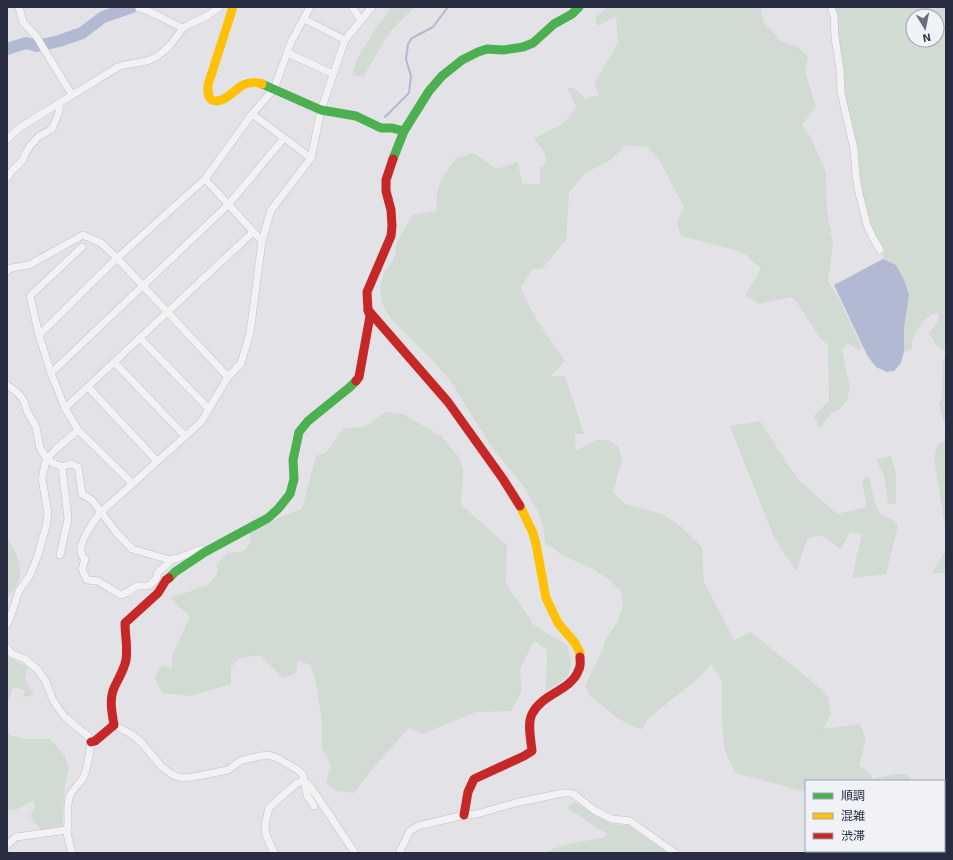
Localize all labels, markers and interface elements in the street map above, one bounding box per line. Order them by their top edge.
north arrow [905,8,945,48]
text: N [922,31,932,45]
legend [805,780,945,852]
text: 順調 [841,788,865,802]
text: 混雑 [841,808,865,822]
text: 渋滞 [841,828,865,842]

